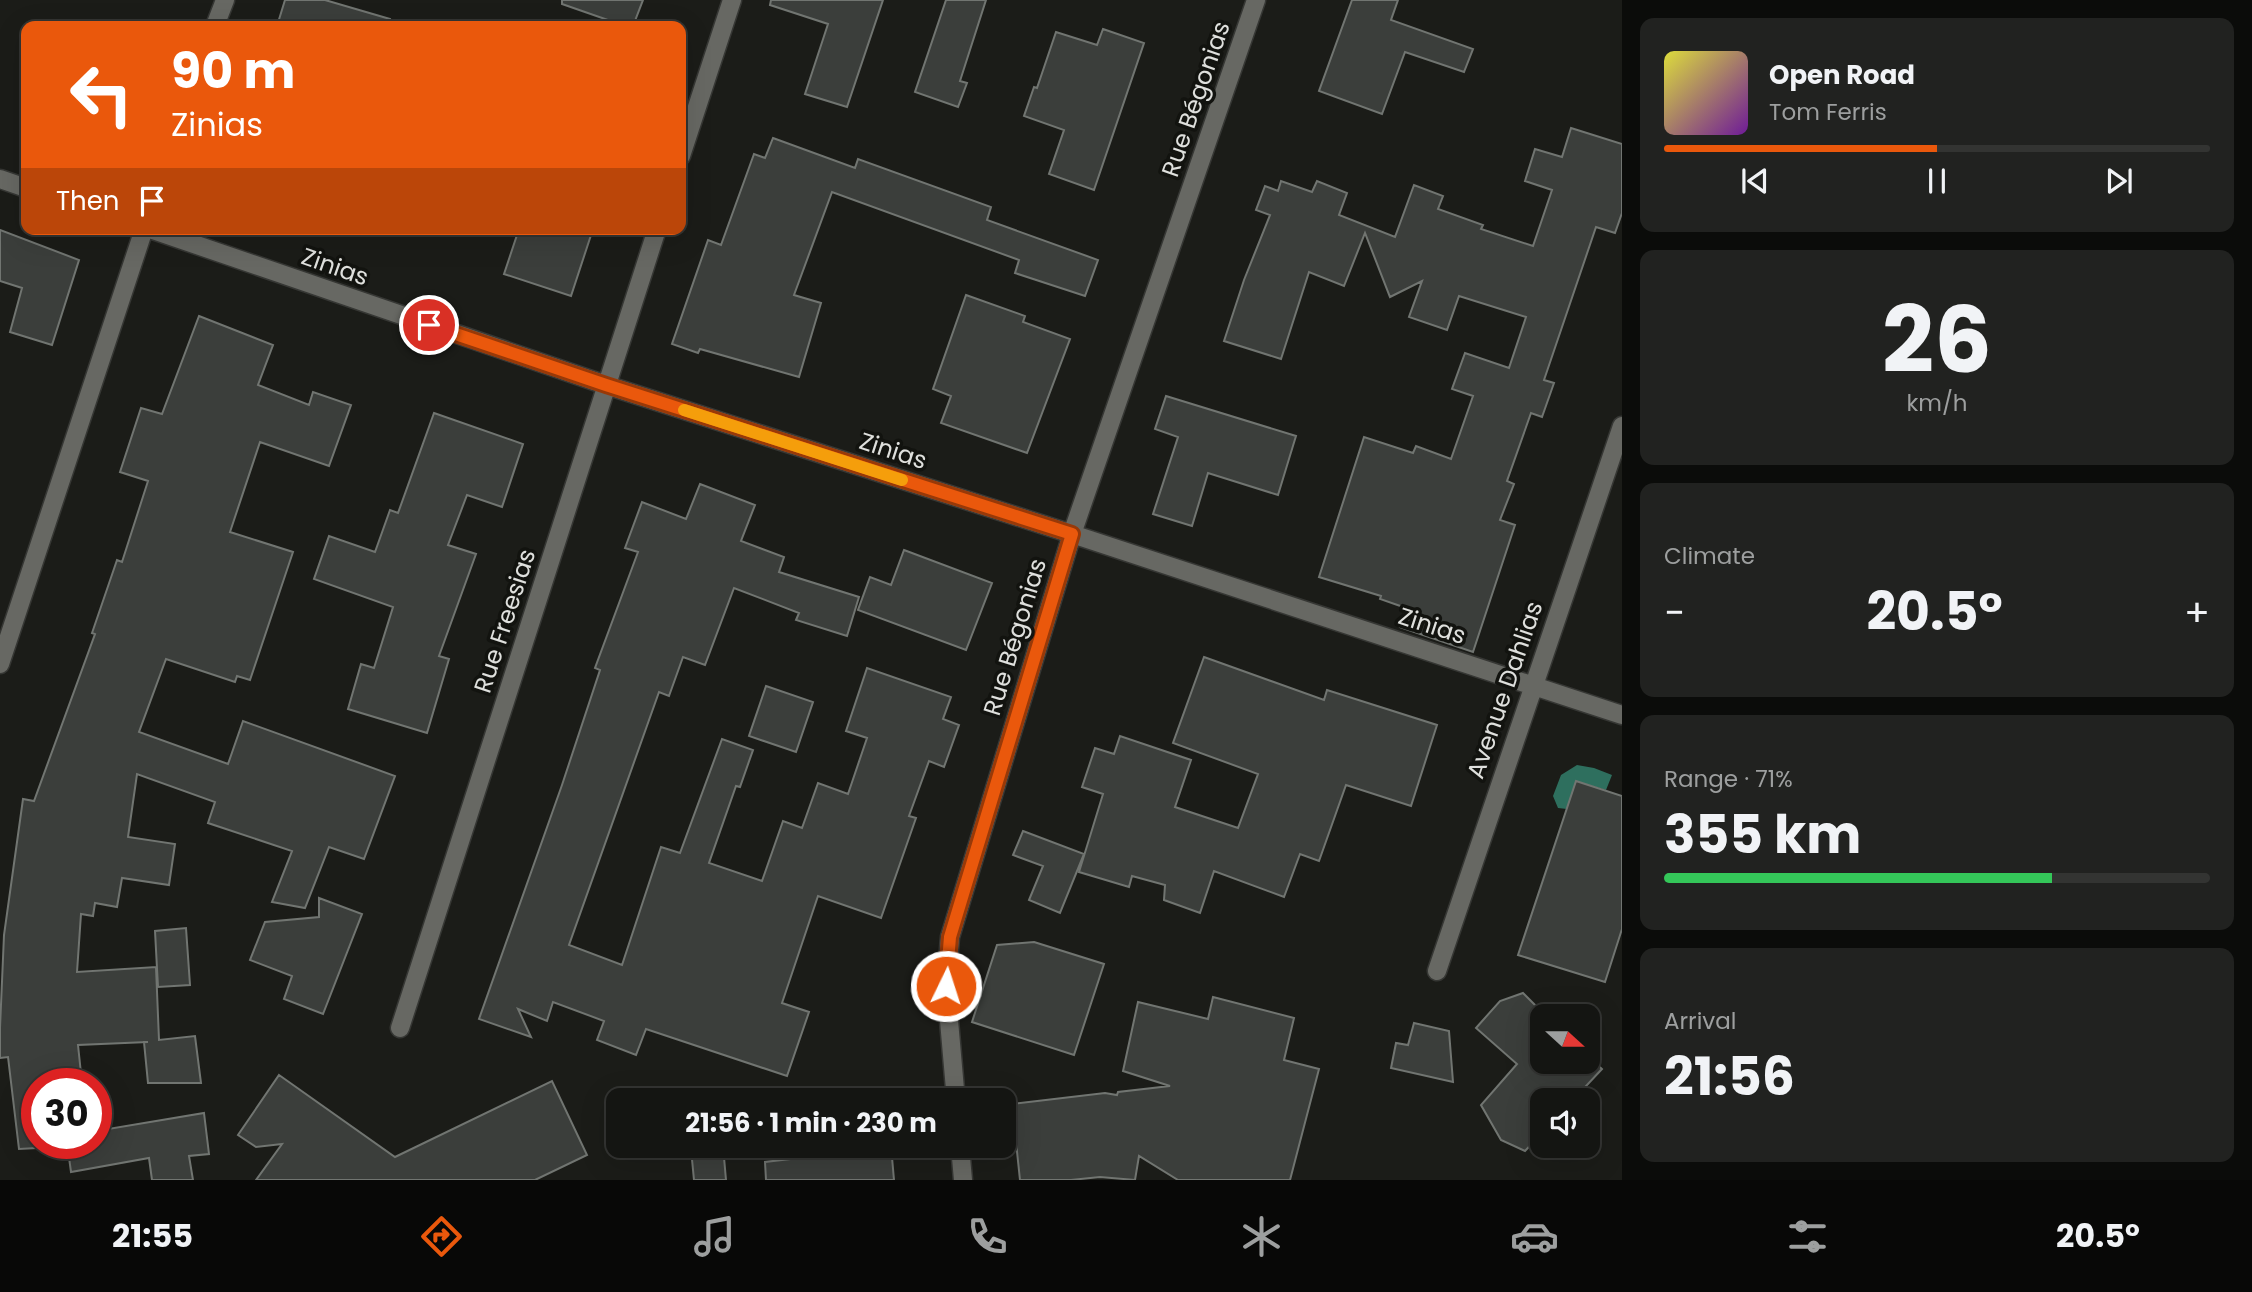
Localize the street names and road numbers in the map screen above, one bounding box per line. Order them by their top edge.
street label: Rue Bégonias [1153,17,1238,181]
street label: Zinias [297,240,373,293]
street label: Zinias [855,424,931,477]
street label: Rue Freesias [466,545,543,697]
street label: Rue Bégonias [975,554,1054,719]
street label: Avenue Dahlias [1459,597,1550,783]
street label: Zinias [1394,599,1470,652]

